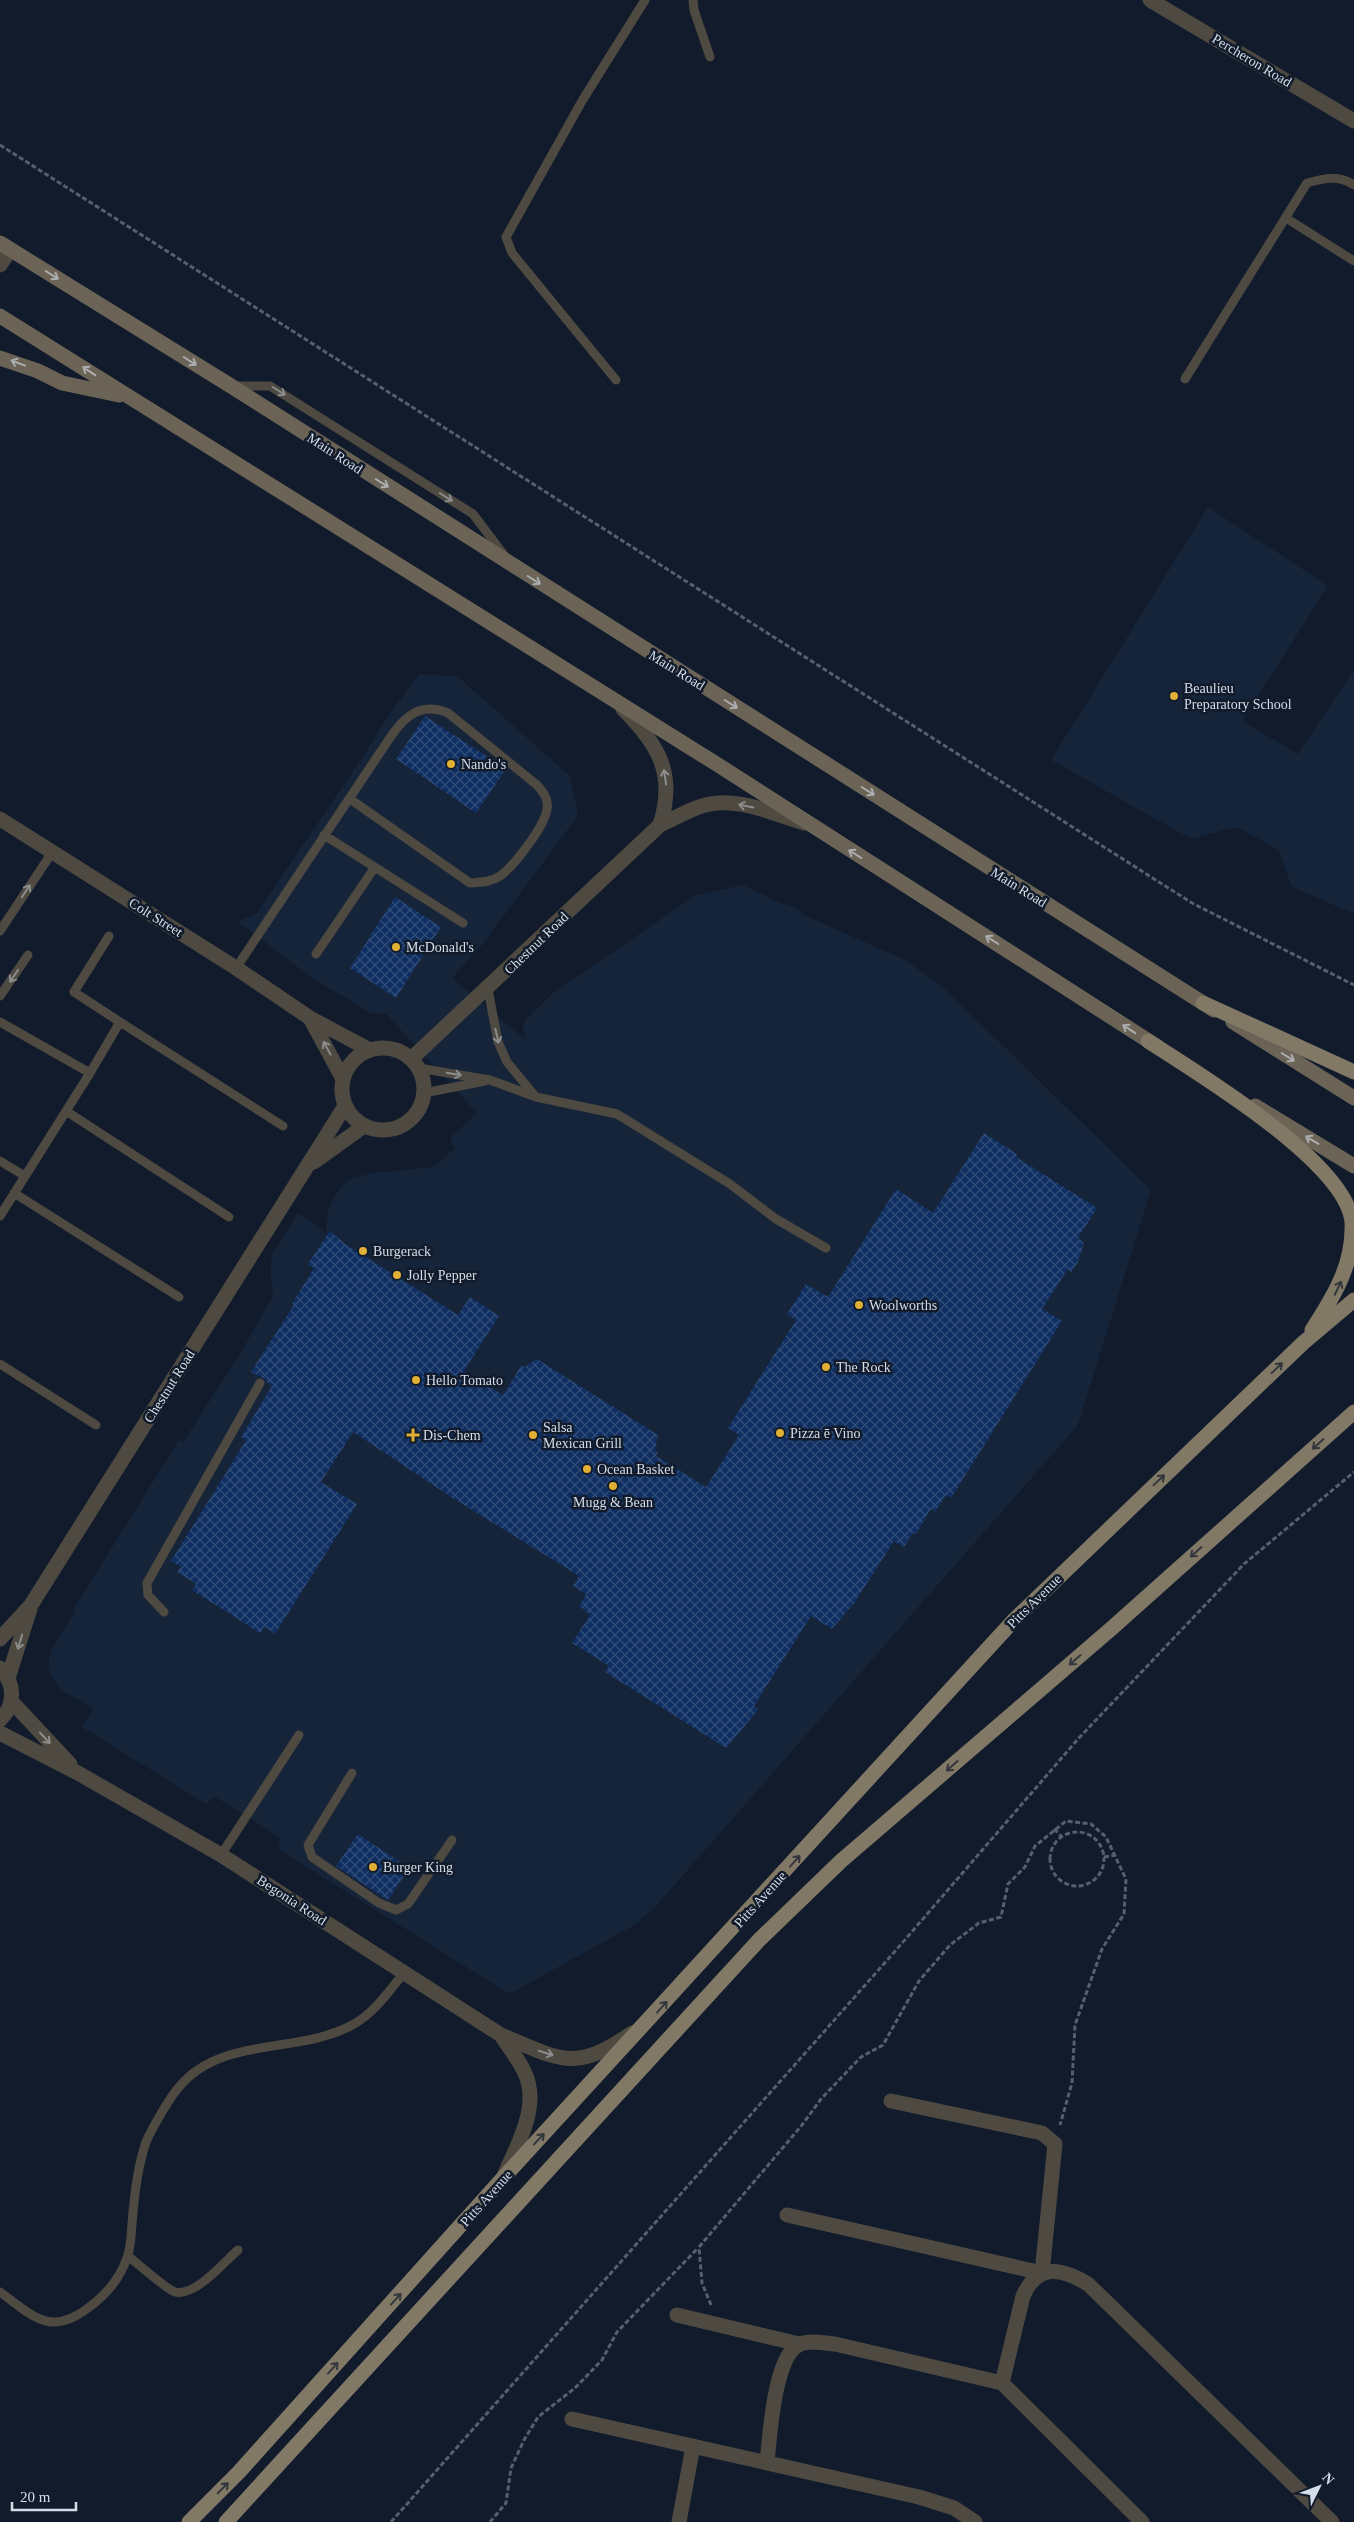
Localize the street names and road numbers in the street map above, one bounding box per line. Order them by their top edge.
street label: Percheron Road [1209,31,1294,90]
street label: Main Road [304,430,365,477]
street label: Main Road [646,647,707,693]
street label: Main Road [988,864,1049,910]
street label: Colt Street [126,895,185,940]
street label: Chestnut Road [501,909,571,978]
street label: Chestnut Road [141,1347,198,1425]
street label: Pitts Avenue [1004,1571,1064,1631]
street label: Pitts Avenue [731,1868,789,1930]
street label: Begonia Road [254,1872,329,1928]
street label: Pitts Avenue [457,2167,515,2229]

